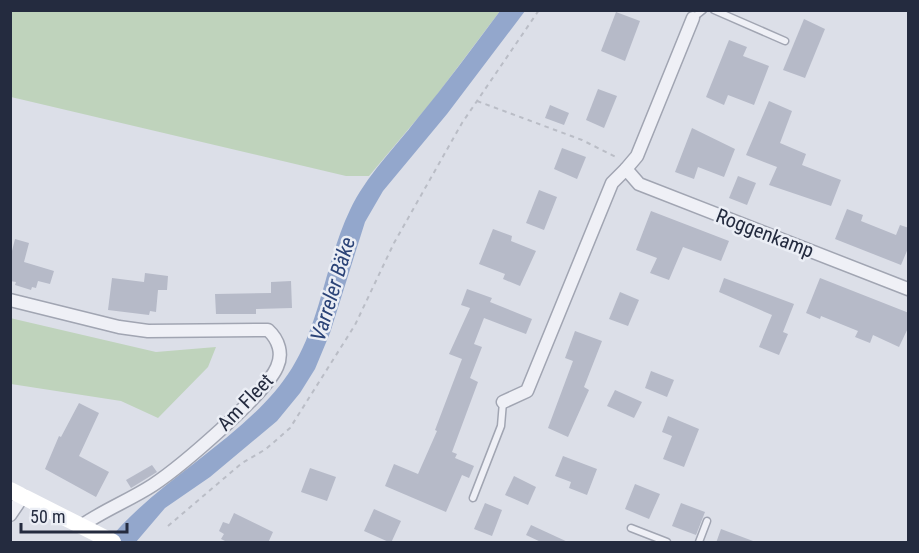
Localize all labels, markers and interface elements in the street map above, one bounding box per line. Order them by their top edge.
street label: Roggenkamp [713,203,817,263]
water label: Varreler Bäke [306,234,360,344]
street label: Am Fleet [212,368,278,436]
scale bar [21,496,128,534]
text: 50 m [30,506,65,527]

